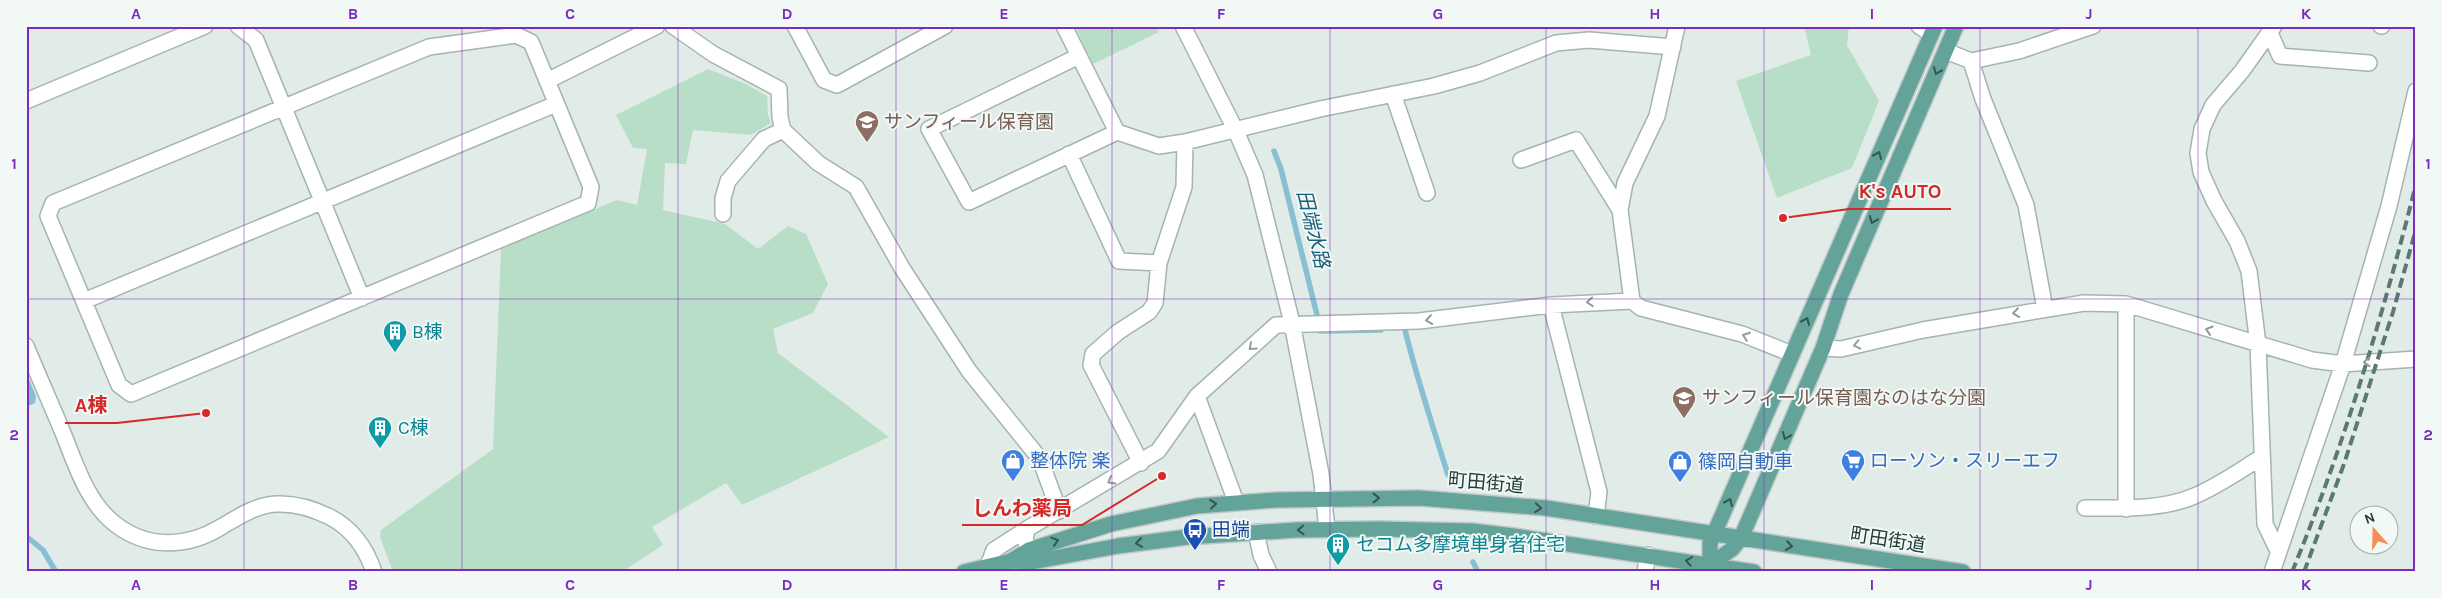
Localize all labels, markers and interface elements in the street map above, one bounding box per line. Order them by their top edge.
text: A [131,4,141,23]
text: B [348,4,358,23]
text: C [565,4,575,23]
text: D [782,4,793,23]
text: E [999,4,1009,23]
text: F [1217,4,1226,23]
text: G [1433,4,1443,23]
text: H [1649,4,1661,23]
text: I [1870,4,1874,23]
text: J [2085,4,2093,23]
text: K [2301,4,2312,23]
one-way arrow [1933,66,1943,75]
school or university icon: サンフィール保育園 [854,109,880,143]
place label: サンフィール保育園 [884,111,1054,133]
one-way arrow [1871,151,1882,160]
text: 1 [11,154,17,173]
text: 1 [2425,154,2431,173]
callout: K's AUTO [1849,174,1951,209]
text: K's AUTO [1859,180,1941,203]
water label: 田端水路 [1292,187,1334,273]
one-way arrow [1868,215,1879,224]
one-way arrow [1586,297,1594,308]
one-way arrow [2012,307,2020,318]
one-way arrow [1424,314,1432,325]
one-way arrow [1800,317,1811,326]
building icon: B棟 [382,319,408,353]
place label: B棟 [412,321,443,343]
one-way arrow [2205,326,2214,336]
one-way arrow [1743,332,1751,342]
one-way arrow [1853,339,1861,350]
one-way arrow [1248,341,1257,350]
one-way arrow [2363,357,2371,368]
school or university icon: サンフィール保育園なのはな分園 [1671,385,1697,419]
place label: サンフィール保育園なのはな分園 [1702,387,1986,409]
callout: A棟 [65,388,117,423]
text: A棟 [75,394,107,417]
building icon: C棟 [367,415,393,449]
place label: C棟 [398,417,429,439]
text: 2 [9,425,19,444]
text: 2 [2423,425,2433,444]
one-way arrow [1781,431,1792,440]
shop icon: 整体院 楽 [1000,448,1026,482]
supermarket icon: ローソン・スリーエフ [1840,448,1866,482]
shop icon: 篠岡自動車 [1667,449,1693,483]
place label: 整体院 楽 [1030,450,1111,472]
place label: ローソン・スリーエフ [1870,450,2060,472]
place label: 篠岡自動車 [1698,451,1793,473]
street label: 町田街道 [1447,469,1525,497]
one-way arrow [1107,475,1116,485]
callout: しんわ薬局 [962,490,1082,525]
one-way arrow [1372,493,1380,503]
text: しんわ薬局 [972,497,1072,520]
one-way arrow [1722,498,1733,507]
one-way arrow [1210,499,1218,510]
one-way arrow [1534,502,1542,513]
north arrow [2350,506,2400,556]
text: N [2362,509,2377,528]
bus stop icon: 田端 [1182,517,1208,551]
place label: 田端 [1212,519,1250,541]
street label: 町田街道 [1849,523,1927,557]
one-way arrow [1296,525,1304,535]
building icon: セコム多摩境単身者住宅 [1325,532,1351,566]
place label: セコム多摩境単身者住宅 [1356,534,1565,556]
one-way arrow [1051,537,1059,547]
one-way arrow [1134,538,1143,548]
one-way arrow [1785,540,1794,550]
one-way arrow [1684,557,1693,567]
text: A [131,575,141,594]
text: B [348,575,358,594]
text: C [565,575,575,594]
text: D [782,575,793,594]
text: E [999,575,1009,594]
text: F [1217,575,1226,594]
text: G [1433,575,1443,594]
text: H [1649,575,1661,594]
text: I [1870,575,1874,594]
text: J [2085,575,2093,594]
text: K [2301,575,2312,594]

